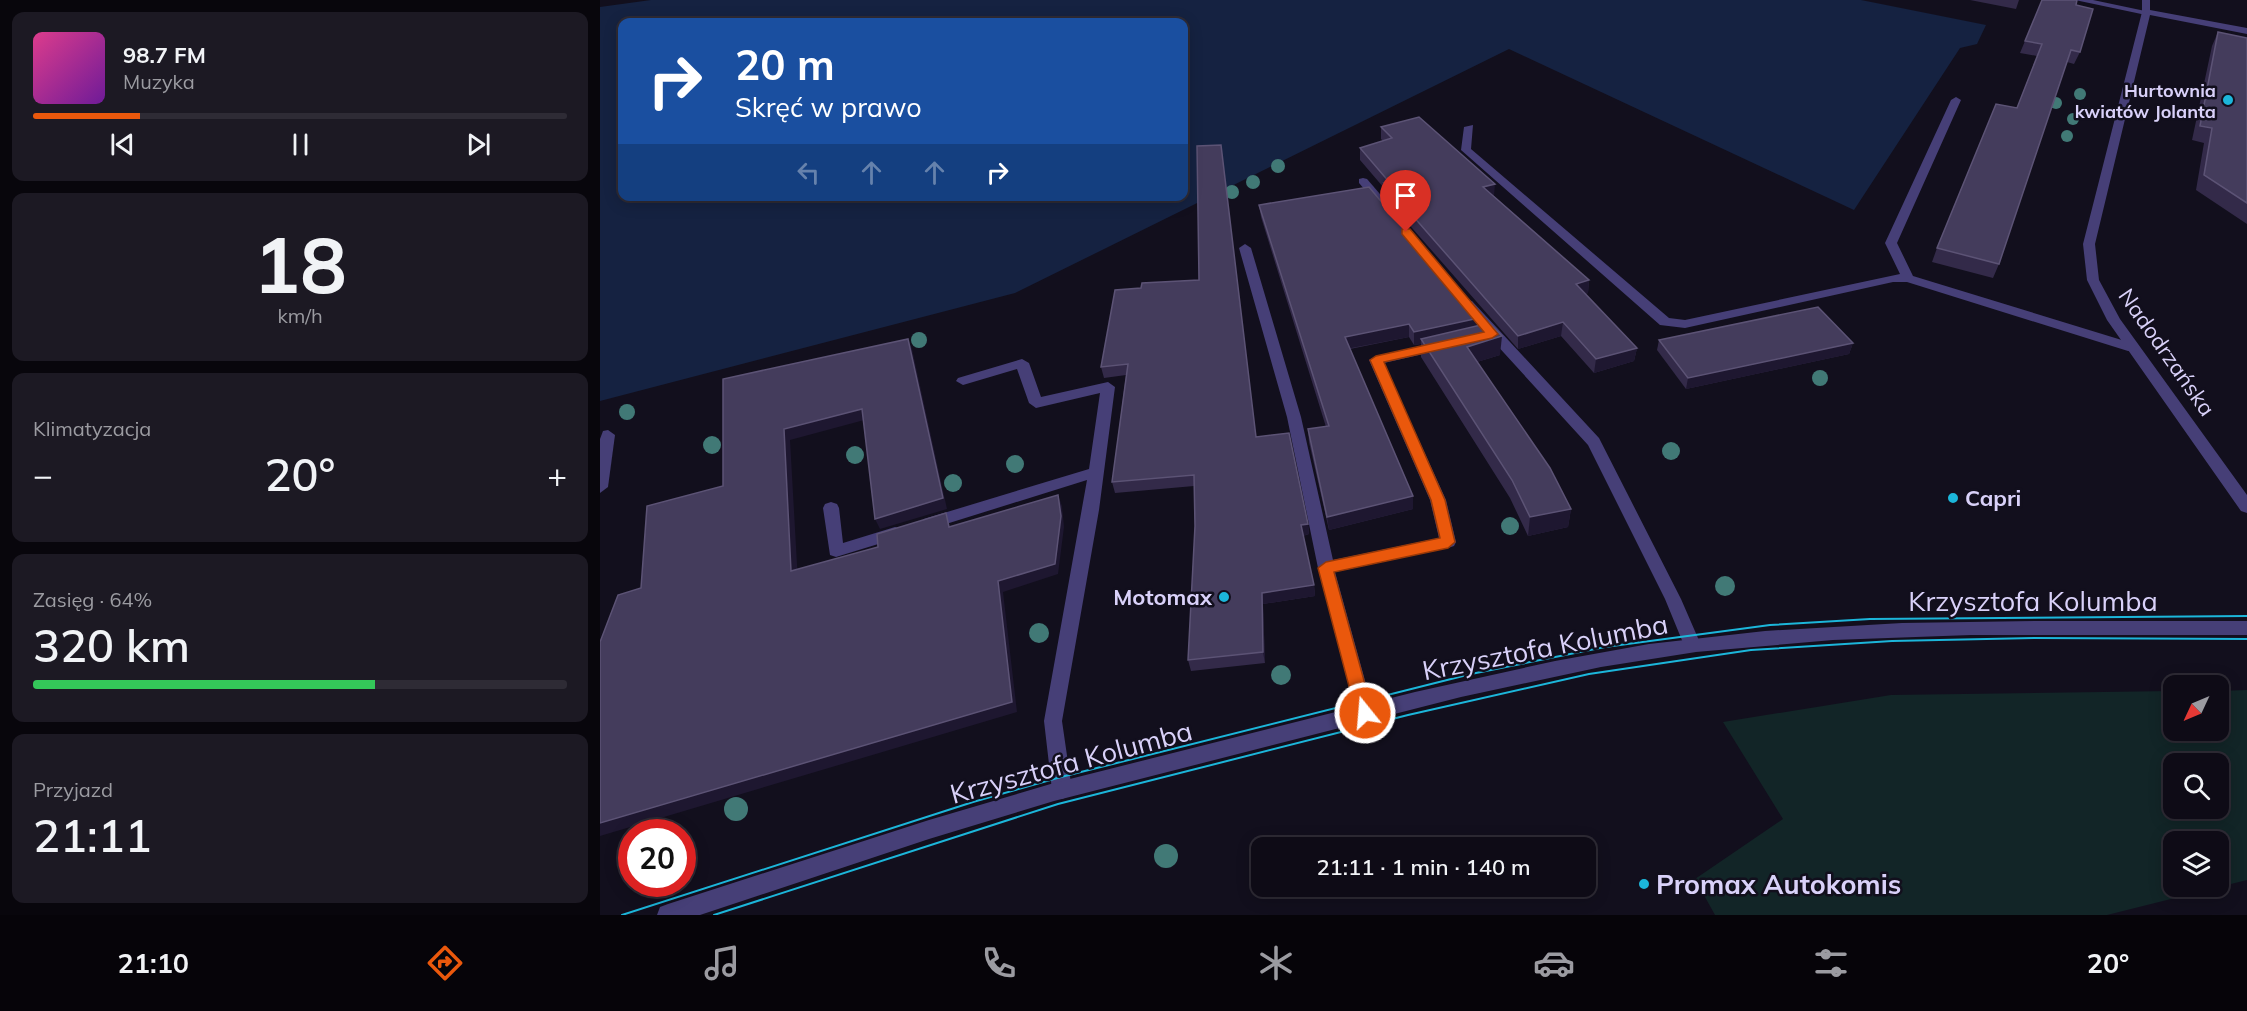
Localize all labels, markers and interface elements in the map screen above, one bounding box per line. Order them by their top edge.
text: 20 m [735,38,835,91]
text: 98.7 FM [123,41,206,69]
icon: right [636,42,714,120]
text: Muzyka [123,69,195,94]
place label: Hurtownia kwiatów Jolanta [2075,79,2216,123]
text: Skręć w prawo [735,90,922,124]
marker: Hurtownia kwiatów Jolanta [2221,93,2235,107]
icon: previous [106,128,139,161]
icon: pause [284,128,317,161]
icon: next [462,128,495,161]
icon: left [792,156,825,189]
icon: ahead [855,156,888,189]
icon: ahead [918,156,951,189]
icon: right [981,156,1014,189]
pin [1380,170,1431,232]
icon: arrive [1389,179,1422,212]
text: 18 [253,215,347,313]
street label: Nadodrzańska [2113,283,2221,421]
text: km/h [277,303,323,328]
text: Klimatyzacja [33,416,151,441]
text: 20° [265,446,335,502]
text: − [33,454,53,495]
text: + [547,454,567,495]
place label: Capri [1965,484,2021,512]
marker: Capri [1946,491,1960,505]
place label: Motomax [1113,583,1213,611]
street label: Krzysztofa Kolumba [1908,584,2158,618]
text: Zasięg · 64% [33,587,152,612]
marker: Motomax [1217,590,1231,604]
street label: Krzysztofa Kolumba [1419,607,1671,687]
text: 320 km [33,617,190,673]
north arrow [2163,675,2229,741]
map controls [2163,675,2229,897]
position arrow [1333,681,1397,745]
street label: Krzysztofa Kolumba [946,713,1196,811]
button: search [2163,753,2229,819]
text: Przyjazd [33,777,113,802]
text: 21:11 [33,807,152,863]
speed limit sign: 20 [618,819,696,897]
button: layers [2163,831,2229,897]
text: 21:11 · 1 min · 140 m [1316,853,1531,881]
place label: Promax Autokomis [1656,867,1901,901]
marker: Promax Autokomis [1637,877,1651,891]
icon: directions [424,942,466,984]
icon: music [701,942,743,984]
icon: phone [978,942,1020,984]
icon: climate [1255,942,1297,984]
icon: car [1533,942,1575,984]
icon: filters [1810,942,1852,984]
text: 21:10 [118,946,189,980]
text: 20° [2087,946,2129,980]

